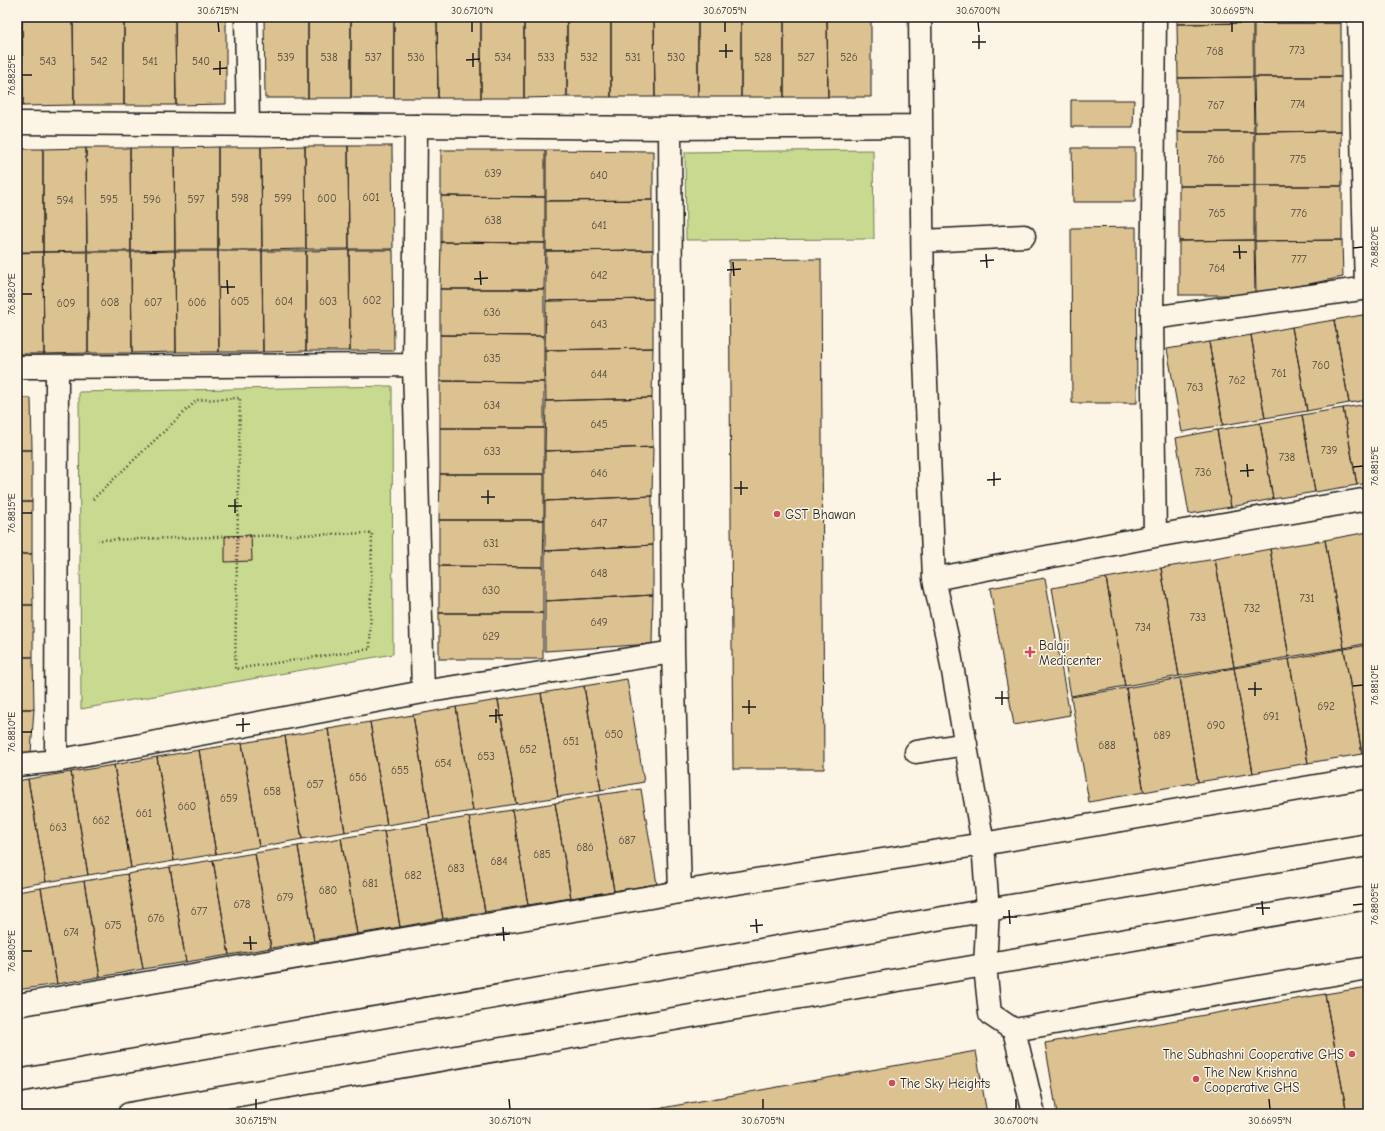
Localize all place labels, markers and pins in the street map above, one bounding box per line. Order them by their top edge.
place label: GST Bhawan [785,507,856,522]
marker: GST Bhawan [772,509,782,519]
place label: Balaji Medicenter [1039,638,1102,668]
marker: Balaji Medicenter [1024,646,1036,658]
place label: The Subhashni Cooperative GHS [1163,1047,1344,1062]
marker: The Subhashni Cooperative GHS [1347,1049,1357,1059]
place label: The New Krishna Cooperative GHS [1204,1065,1299,1095]
marker: The New Krishna Cooperative GHS [1191,1074,1201,1084]
place label: The Sky Heights [900,1076,990,1091]
marker: The Sky Heights [887,1078,897,1088]

